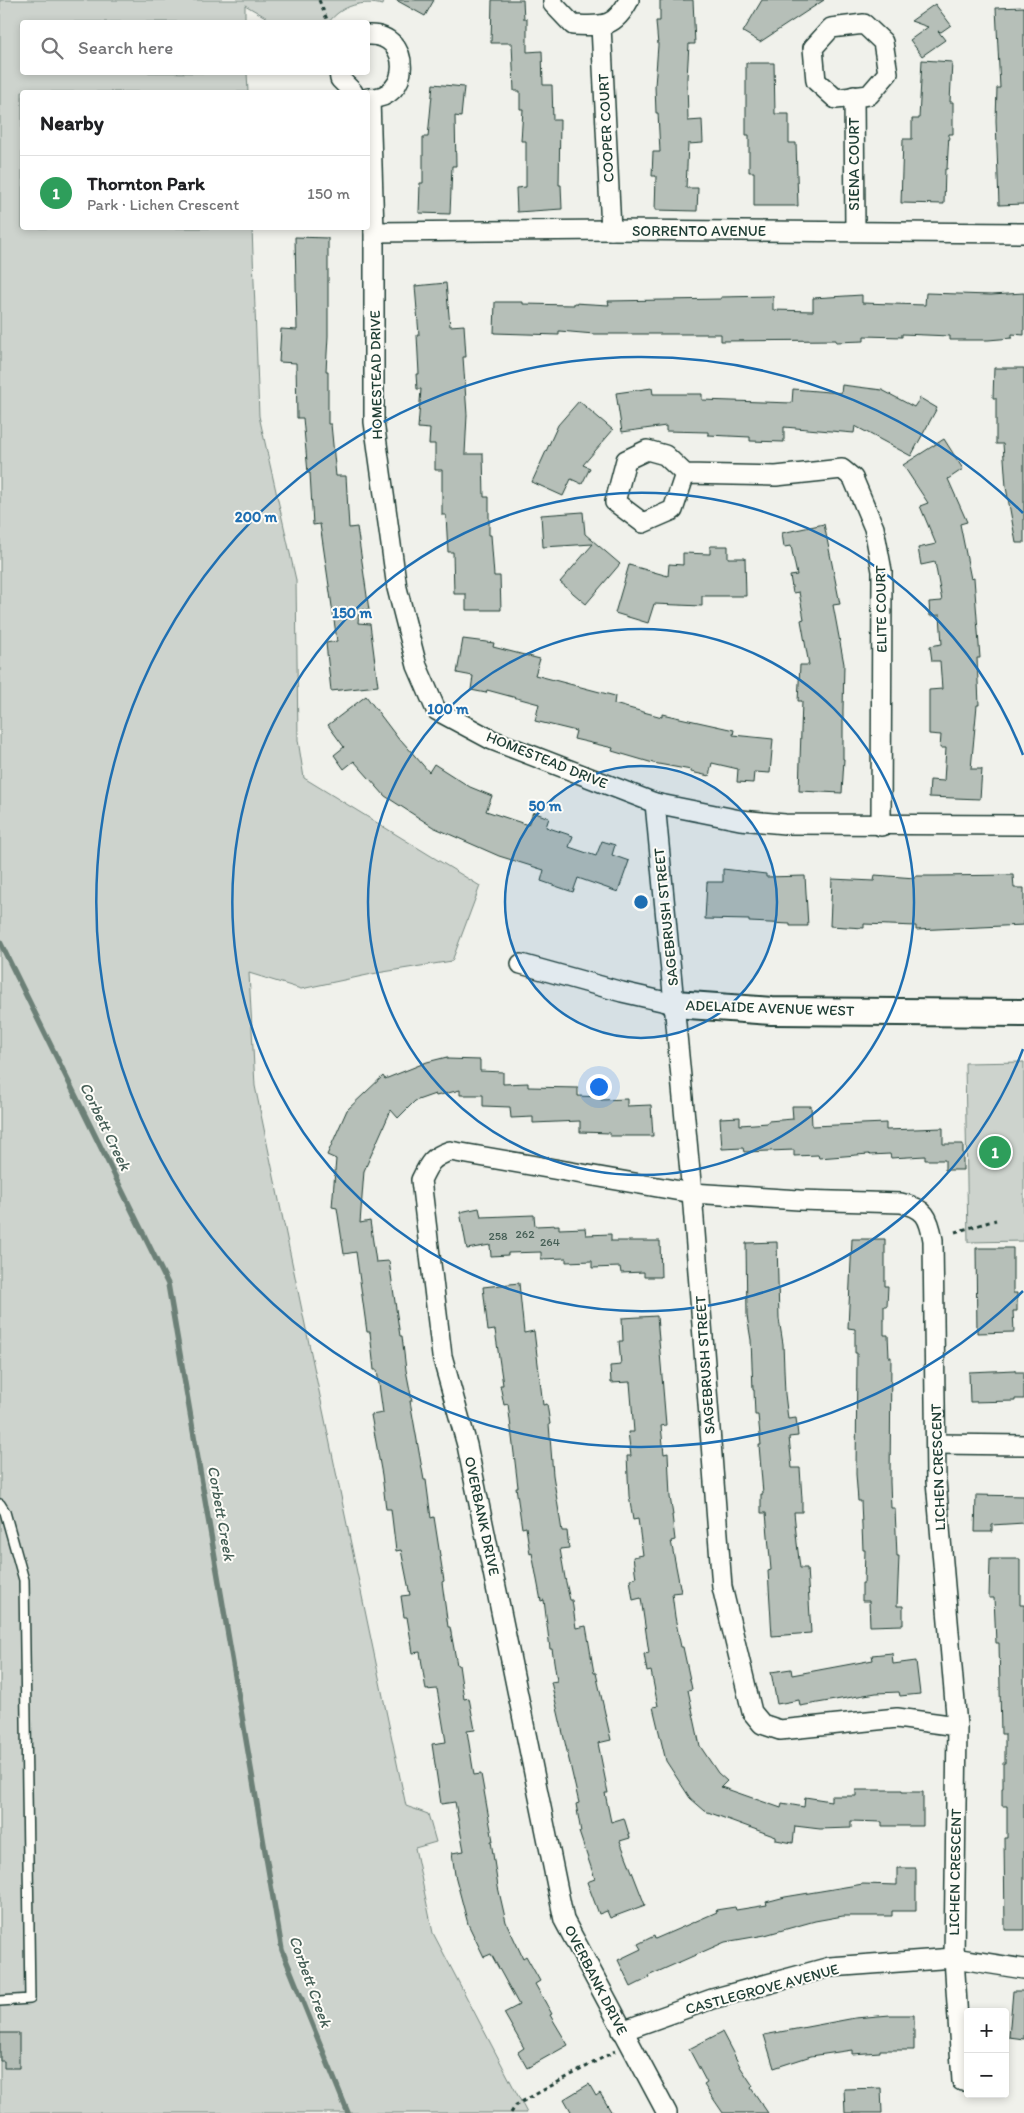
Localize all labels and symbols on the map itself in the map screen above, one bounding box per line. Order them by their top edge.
street label: COOPER COURT [594,73,618,183]
street label: SIENA COURT [845,117,863,211]
street label: SORRENTO AVENUE [632,222,766,240]
street label: HOMESTEAD DRIVE [366,310,386,440]
text: 200 m [235,508,278,526]
street label: ELITE COURT [871,564,891,653]
text: 150 m [332,604,372,622]
text: 100 m [427,700,469,718]
street label: HOMESTEAD DRIVE [484,727,610,793]
text: 50 m [528,797,562,815]
street label: SAGEBRUSH STREET [650,846,682,987]
centre of rings [632,893,650,911]
street label: ADELAIDE AVENUE WEST [685,996,855,1020]
your location [586,1074,612,1100]
water label: Corbett Creek [76,1079,135,1174]
pin: 1 [979,1133,1011,1171]
house number: 262 [516,1227,535,1241]
house number: 258 [488,1229,508,1243]
house number: 264 [540,1235,560,1249]
street label: SAGEBRUSH STREET [691,1294,719,1435]
street label: LICHEN CRESCENT [927,1403,949,1531]
street label: OVERBANK DRIVE [461,1455,503,1577]
water label: Corbett Creek [204,1464,239,1563]
street label: LICHEN CRESCENT [945,1808,965,1936]
street label: OVERBANK DRIVE [560,1922,632,2038]
water label: Corbett Creek [285,1933,336,2030]
street label: CASTLEGROVE AVENUE [683,1960,841,2018]

